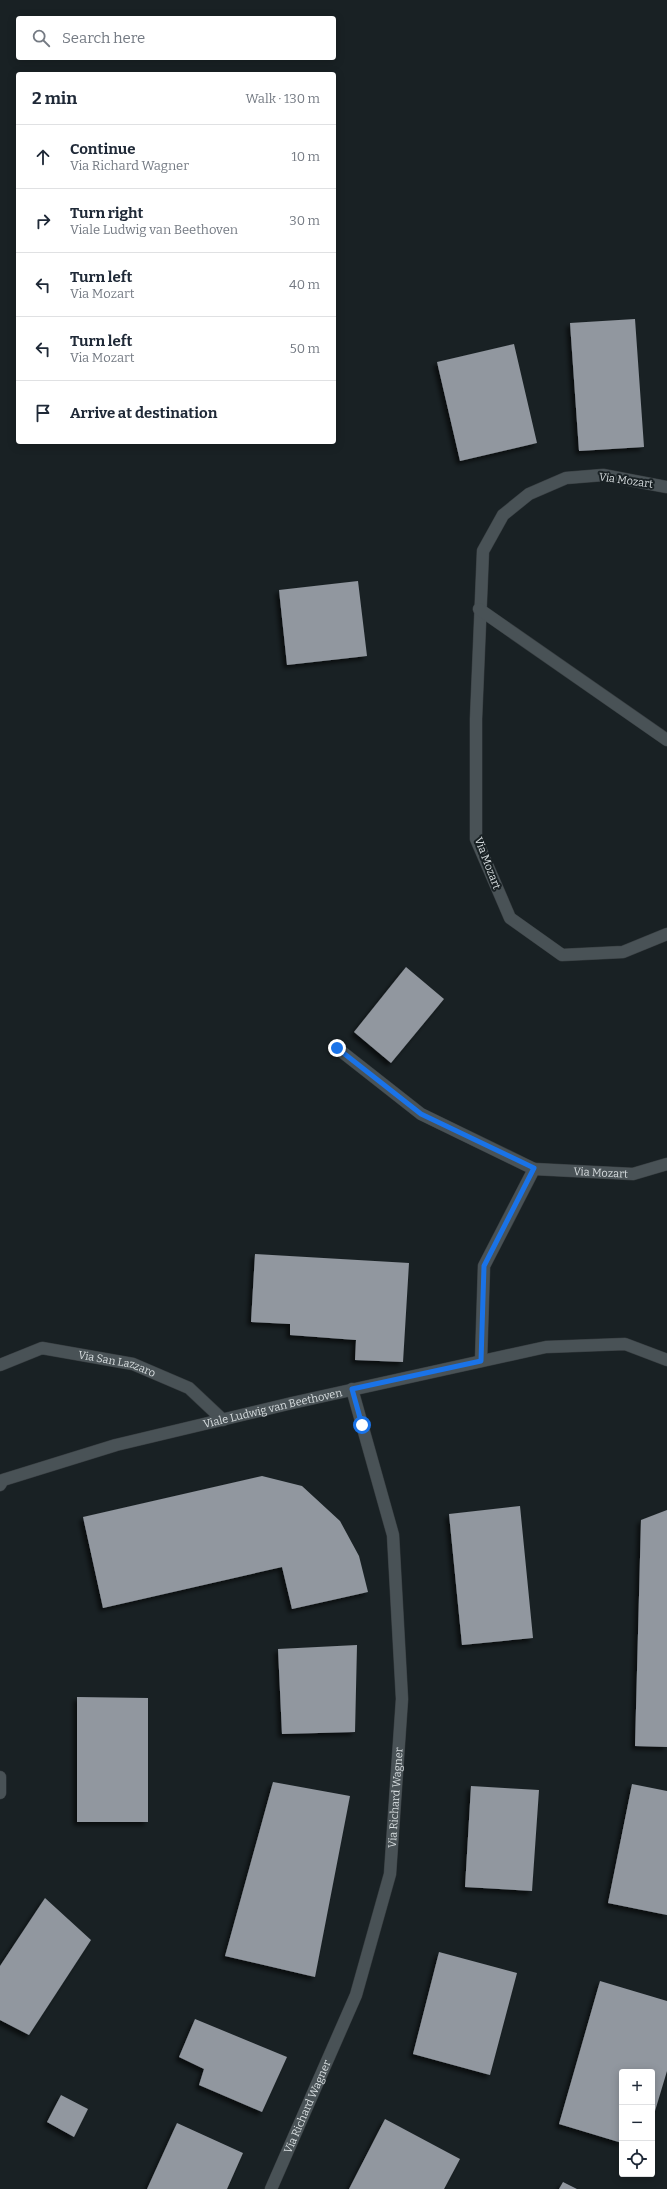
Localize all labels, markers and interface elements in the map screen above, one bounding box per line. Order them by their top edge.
search box [16,16,336,60]
icon: search [30,27,52,49]
text: Search here [62,29,145,47]
text: 2 min [32,88,77,109]
text: Walk · 130 m [246,91,320,106]
text: Continue [70,140,136,158]
icon: ahead [32,146,54,168]
text: 10 m [291,149,320,164]
text: Via Richard Wagner [70,158,189,173]
text: Turn right [70,204,143,222]
icon: right [32,210,54,232]
text: 30 m [289,213,320,228]
text: Viale Ludwig van Beethoven [70,222,238,237]
text: Turn left [70,268,132,286]
icon: left [32,274,54,296]
text: 40 m [289,277,320,292]
text: Via Mozart [70,286,135,301]
text: Turn left [70,332,132,350]
icon: left [32,338,54,360]
text: 50 m [290,341,320,356]
text: Via Mozart [70,350,135,365]
icon: arrive [32,402,54,424]
text: Arrive at destination [70,404,217,422]
street label: Via Mozart [598,470,654,491]
street label: Via Mozart [472,835,503,891]
route end [328,1039,346,1057]
street label: Via Mozart [573,1165,628,1181]
street label: Via San Lazzaro [77,1348,158,1380]
street label: Viale Ludwig van Beethoven [202,1386,343,1431]
route start [353,1416,371,1434]
street label: Via Richard Wagner [386,1747,406,1848]
street label: Via Richard Wagner [281,2058,334,2156]
map controls [619,2069,655,2177]
button: + [619,2069,655,2105]
button: − [619,2105,655,2141]
button: locate [619,2141,655,2177]

